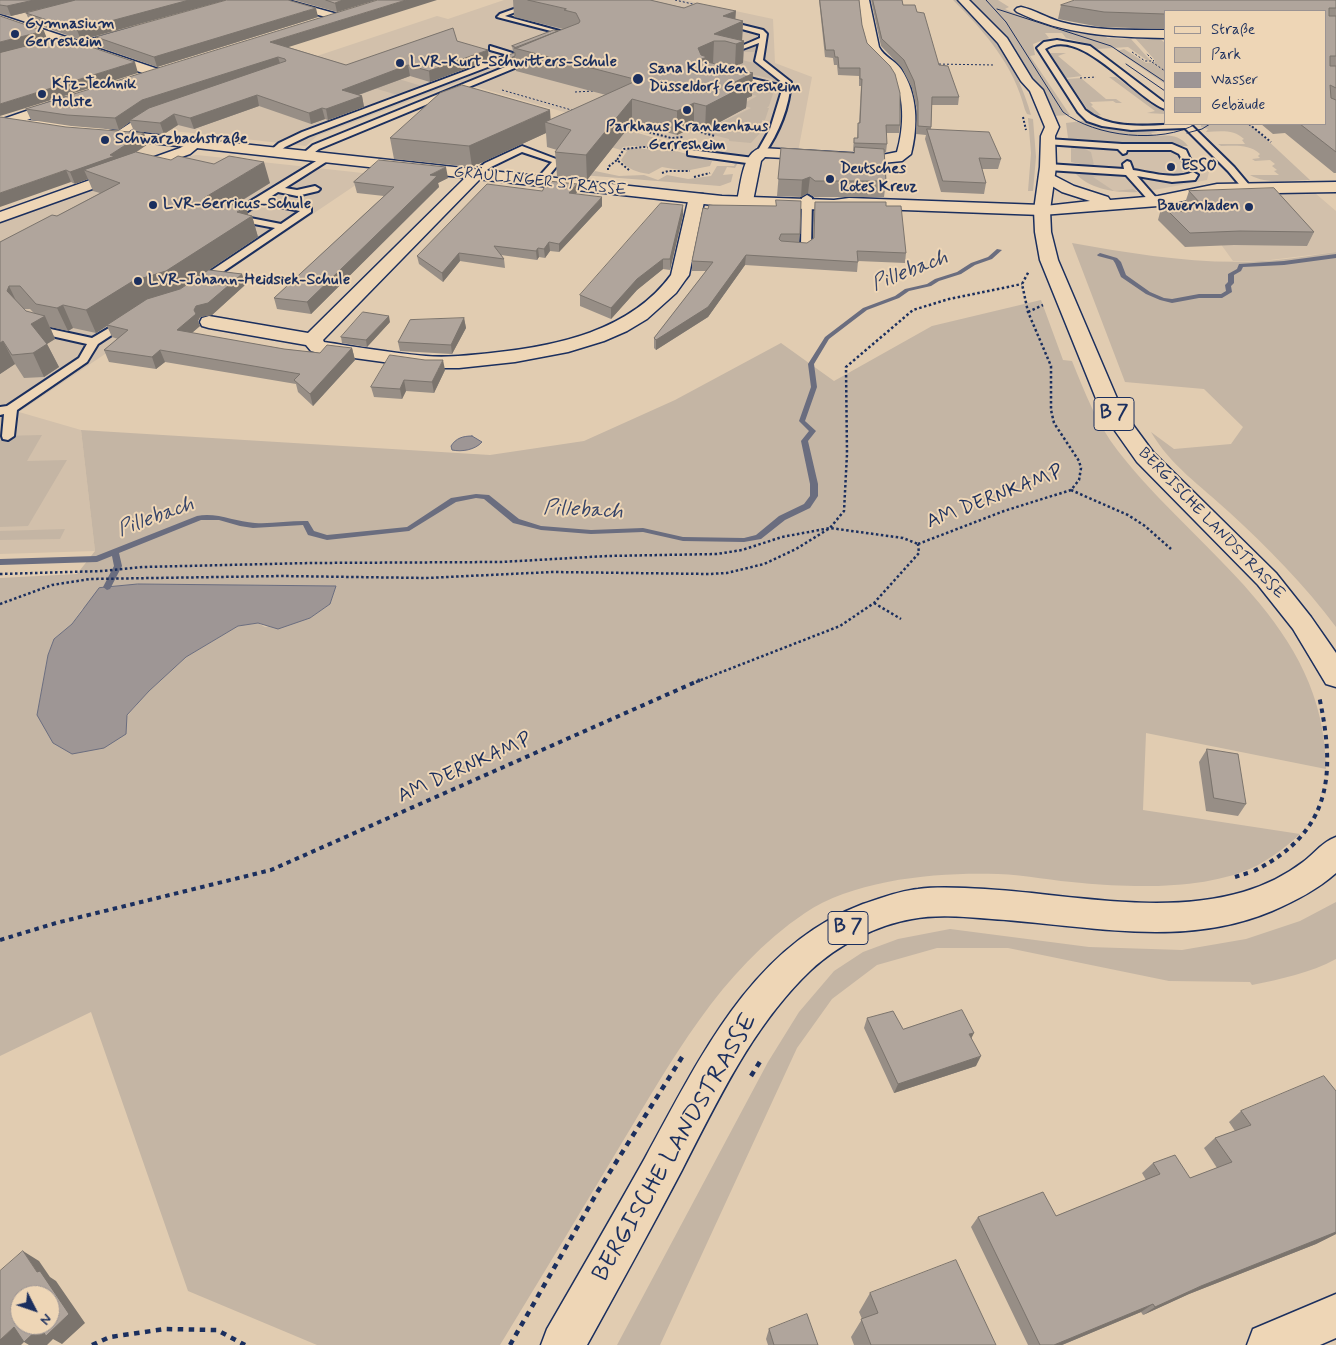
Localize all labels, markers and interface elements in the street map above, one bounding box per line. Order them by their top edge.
legend [1164,10,1326,125]
place label: Gymnasium Gerresheim [25,15,115,53]
text: Straße [1211,20,1255,40]
marker: Gymnasium Gerresheim [9,28,21,40]
text: Park [1211,45,1241,65]
place label: LVR-Kurt-Schwitters-Schule [410,53,617,73]
marker: LVR-Kurt-Schwitters-Schule [394,57,406,69]
place label: Sana Kliniken Düsseldorf Gerresheim [649,60,801,98]
text: Wasser [1211,70,1258,90]
marker: Sana Kliniken Düsseldorf Gerresheim [631,72,645,86]
place label: Kfz-Technik Holste [52,75,136,113]
marker: Kfz-Technik Holste [36,88,48,100]
text: Gebäude [1211,95,1265,115]
marker: Parkhaus Krankenhaus Gerresheim [681,104,693,116]
place label: Parkhaus Krankenhaus Gerresheim [606,118,768,156]
place label: Schwarzbachstraße [115,130,248,150]
marker: Schwarzbachstraße [99,134,111,146]
place label: ESSO [1181,157,1217,177]
place label: Deutsches Rotes Kreuz [840,160,917,198]
marker: ESSO [1165,161,1177,173]
street label: GRÄULINGER STRASSE [453,163,627,201]
marker: Deutsches Rotes Kreuz [824,173,836,185]
place label: LVR-Gerricus-Schule [163,195,311,215]
place label: Bauernladen [1157,197,1239,217]
marker: LVR-Gerricus-Schule [147,199,159,211]
marker: Bauernladen [1243,201,1255,213]
water label: Pillebach [868,246,952,298]
place label: LVR-Johann-Heidsiek-Schule [148,271,350,291]
marker: LVR-Johann-Heidsiek-Schule [132,275,144,287]
road number: B 7 [1094,398,1134,430]
street label: BERGISCHE LANDSTRASSE [1134,444,1288,604]
street label: AM DERNKAMP [923,461,1067,535]
water label: Pillebach [114,493,198,543]
water label: Pillebach [543,496,623,526]
street label: AM DERNKAMP [394,729,536,809]
road number: B 7 [828,911,868,944]
street label: BERGISCHE LANDSTRASSE [587,1009,765,1287]
north arrow [10,1285,60,1335]
text: N [36,1310,55,1329]

